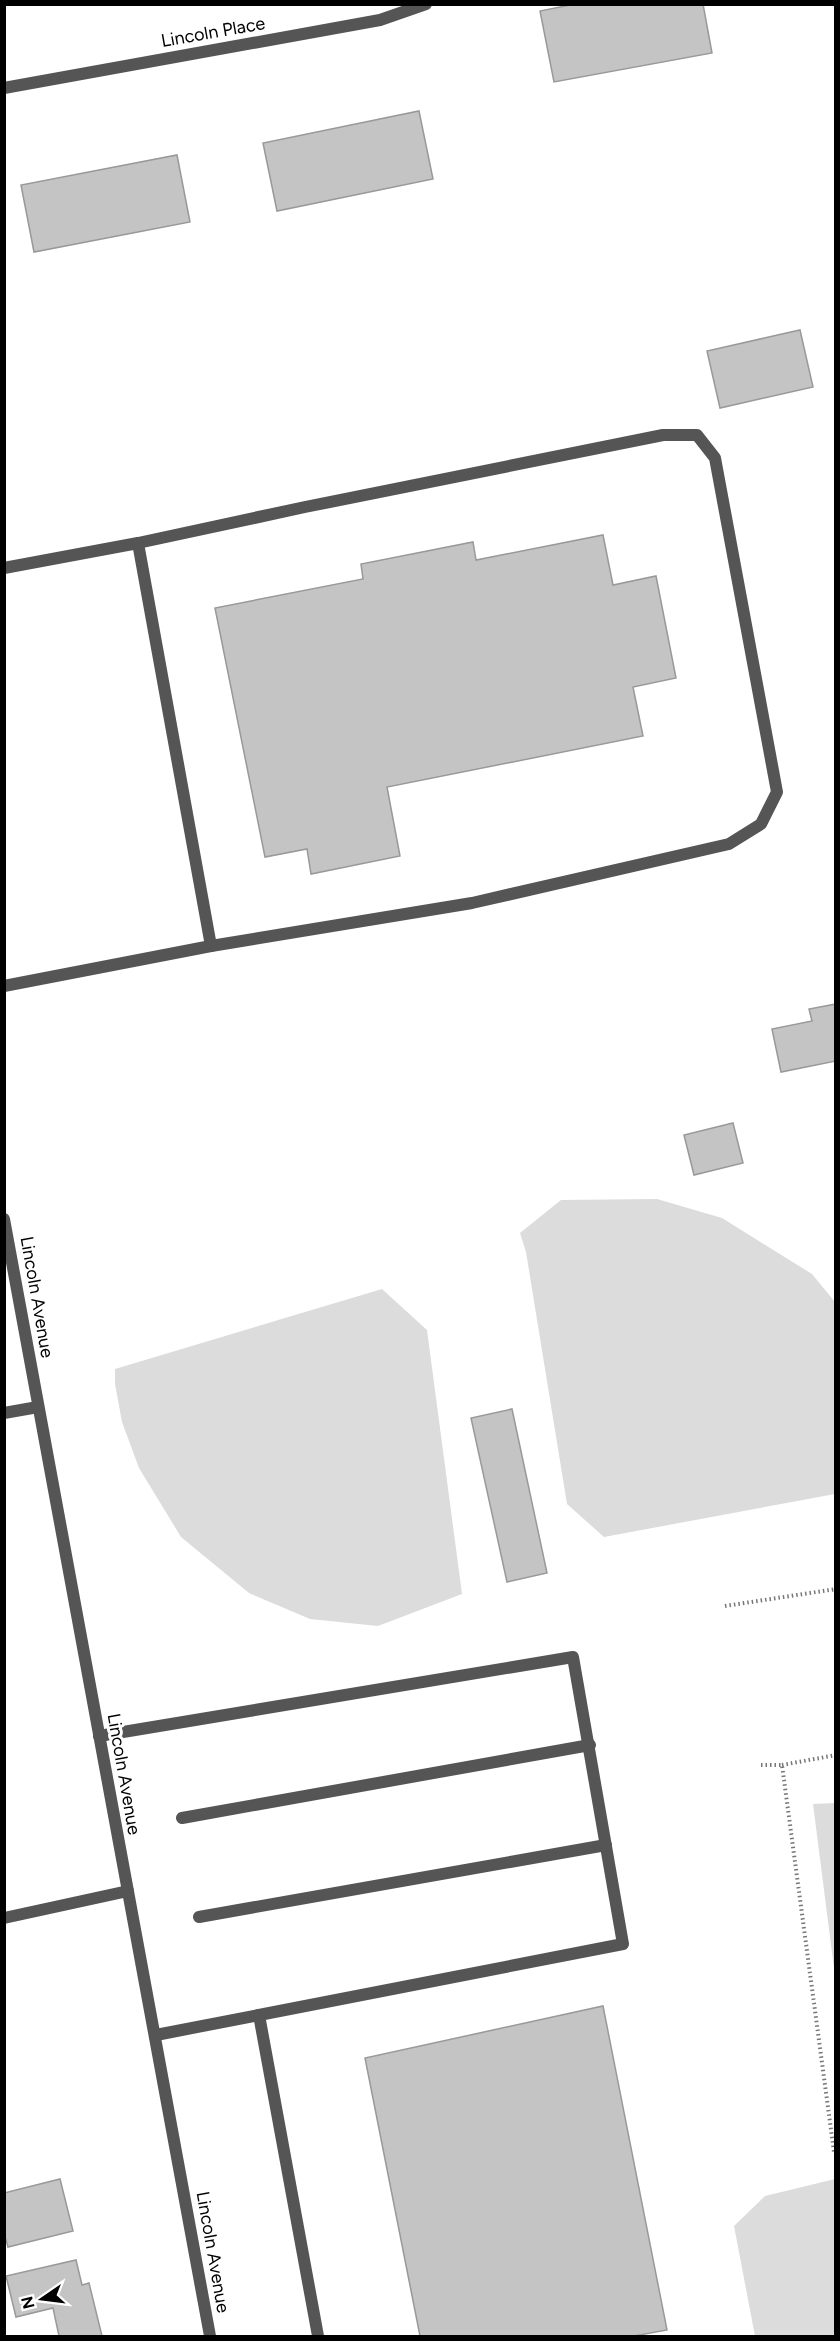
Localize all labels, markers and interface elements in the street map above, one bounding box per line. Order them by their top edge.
street label: Lincoln Place [159,12,267,52]
street label: Lincoln Avenue [15,1234,59,1360]
street label: Lincoln Avenue [102,1711,146,1837]
street label: Lincoln Avenue [191,2189,235,2315]
north arrow [12,2269,72,2329]
text: N [17,2294,39,2311]

